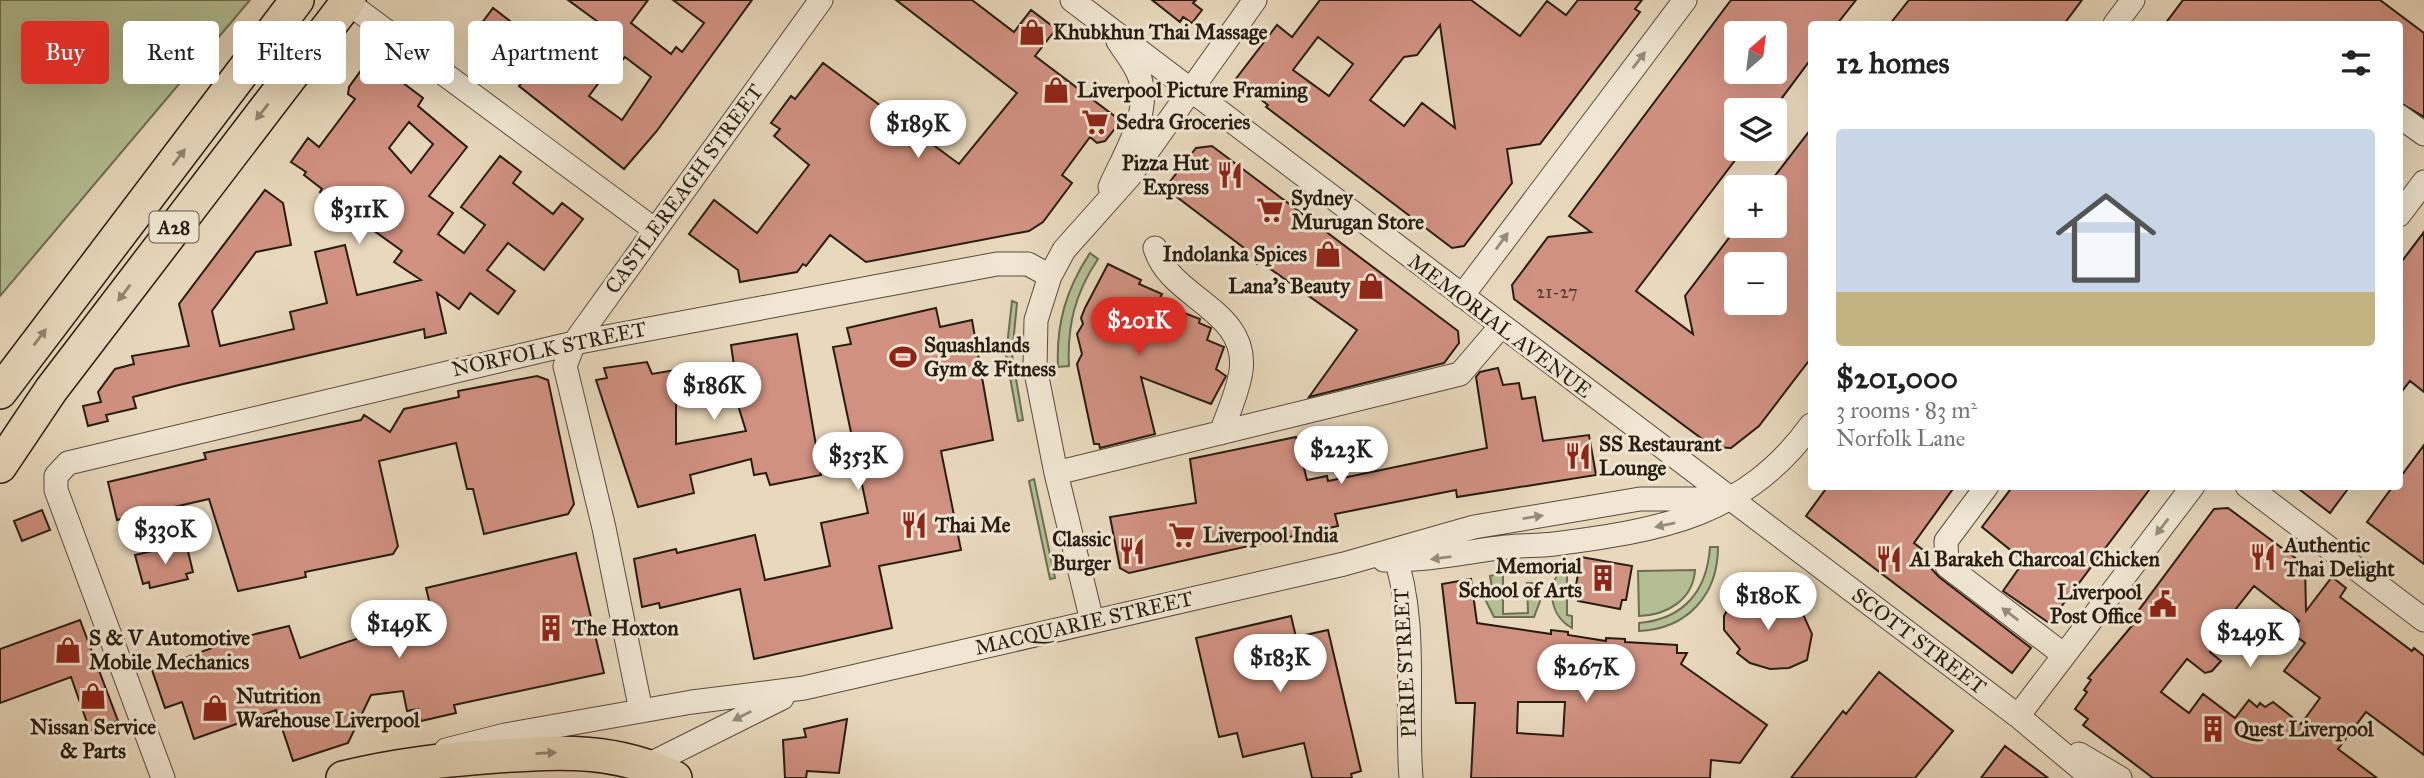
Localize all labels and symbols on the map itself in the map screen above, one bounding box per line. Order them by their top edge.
shop icon: Khubkhun Thai Massage [1017,17,1047,47]
place label: Khubkhun Thai Massage [1053,19,1268,45]
north arrow [1724,21,1787,84]
one-way arrow [1632,51,1647,69]
shop icon: Liverpool Picture Framing [1041,75,1071,105]
place label: Liverpool Picture Framing [1077,77,1309,103]
street label: CASTLEREAGH STREET [599,79,769,299]
pin: $189K [869,100,967,160]
one-way arrow [255,103,270,121]
supermarket icon: Sedra Groceries [1080,107,1110,137]
place label: Sedra Groceries [1116,109,1250,135]
one-way arrow [172,148,186,166]
place label: Pizza Hut Express [1122,150,1210,200]
restaurant icon: Pizza Hut Express [1215,160,1245,190]
place label: Sydney Murugan Store [1291,185,1424,235]
pin: $311K [310,187,408,246]
supermarket icon: Sydney Murugan Store [1255,195,1285,225]
road number: A28 [150,212,198,243]
one-way arrow [1495,232,1509,250]
shop icon: Indolanka Spices [1313,239,1343,269]
place label: Indolanka Spices [1163,241,1307,267]
street label: MEMORIAL AVENUE [1403,248,1597,404]
shop icon: Lana's Beauty [1356,271,1386,301]
place label: Lana's Beauty [1228,273,1351,299]
house number: 21-27 [1536,281,1578,303]
one-way arrow [117,284,131,302]
pin: $201K [1090,298,1188,357]
street label: NORFOLK STREET [449,316,649,382]
one-way arrow [32,328,46,346]
place label: Squashlands Gym & Fitness [924,332,1056,382]
sports icon: Squashlands Gym & Fitness [888,342,918,372]
pin: $186K [665,362,763,422]
pin: $223K [1292,426,1390,486]
place label: SS Restaurant Lounge [1599,431,1722,481]
pin: $353K [809,433,907,492]
restaurant icon: SS Restaurant Lounge [1563,441,1593,471]
pin: $330K [116,506,214,566]
restaurant icon: Thai Me [899,510,929,540]
one-way arrow [1522,511,1544,522]
place label: Thai Me [934,512,1011,538]
one-way arrow [2156,518,2170,536]
supermarket icon: Liverpool India [1167,520,1197,550]
one-way arrow [1654,520,1676,531]
place label: Liverpool India [1203,522,1339,548]
place label: Classic Burger [1052,526,1112,576]
place label: Authentic Thai Delight [2282,532,2395,582]
restaurant icon: Classic Burger [1117,536,1147,566]
restaurant icon: Authentic Thai Delight [2248,542,2278,572]
restaurant icon: Al Barakeh Charcoal Chicken [1874,544,1904,574]
place label: Al Barakeh Charcoal Chicken [1908,546,2160,572]
one-way arrow [1429,552,1451,563]
place label: Memorial School of Arts [1458,553,1583,603]
building icon: Memorial School of Arts [1588,563,1618,593]
pin: $180K [1719,572,1817,632]
place label: Liverpool Post Office [2050,579,2143,629]
street label: SCOTT STREET [1847,582,1991,700]
street label: MACQUARIE STREET [972,585,1196,661]
street label: PIRIE STREET [1388,587,1422,739]
public building icon: Liverpool Post Office [2148,589,2178,619]
pin: $149K [350,600,448,660]
one-way arrow [2001,607,2019,621]
pin: $249K [2201,610,2299,669]
building icon: The Hoxton [536,613,566,643]
place label: The Hoxton [571,615,679,641]
place label: S & V Automotive Mobile Mechanics [89,625,250,675]
pin: $183K [1231,634,1329,694]
shop icon: S & V Automotive Mobile Mechanics [53,635,83,665]
pin: $267K [1537,644,1635,704]
shop icon: Nissan Service & Parts [78,681,108,711]
place label: Nutrition Warehouse Liverpool [236,683,421,733]
shop icon: Nutrition Warehouse Liverpool [200,693,230,723]
one-way arrow [732,711,752,722]
place label: Nissan Service & Parts [30,714,156,764]
building icon: Quest Liverpool [2198,714,2228,744]
place label: Quest Liverpool [2234,716,2375,742]
one-way arrow [535,748,557,759]

